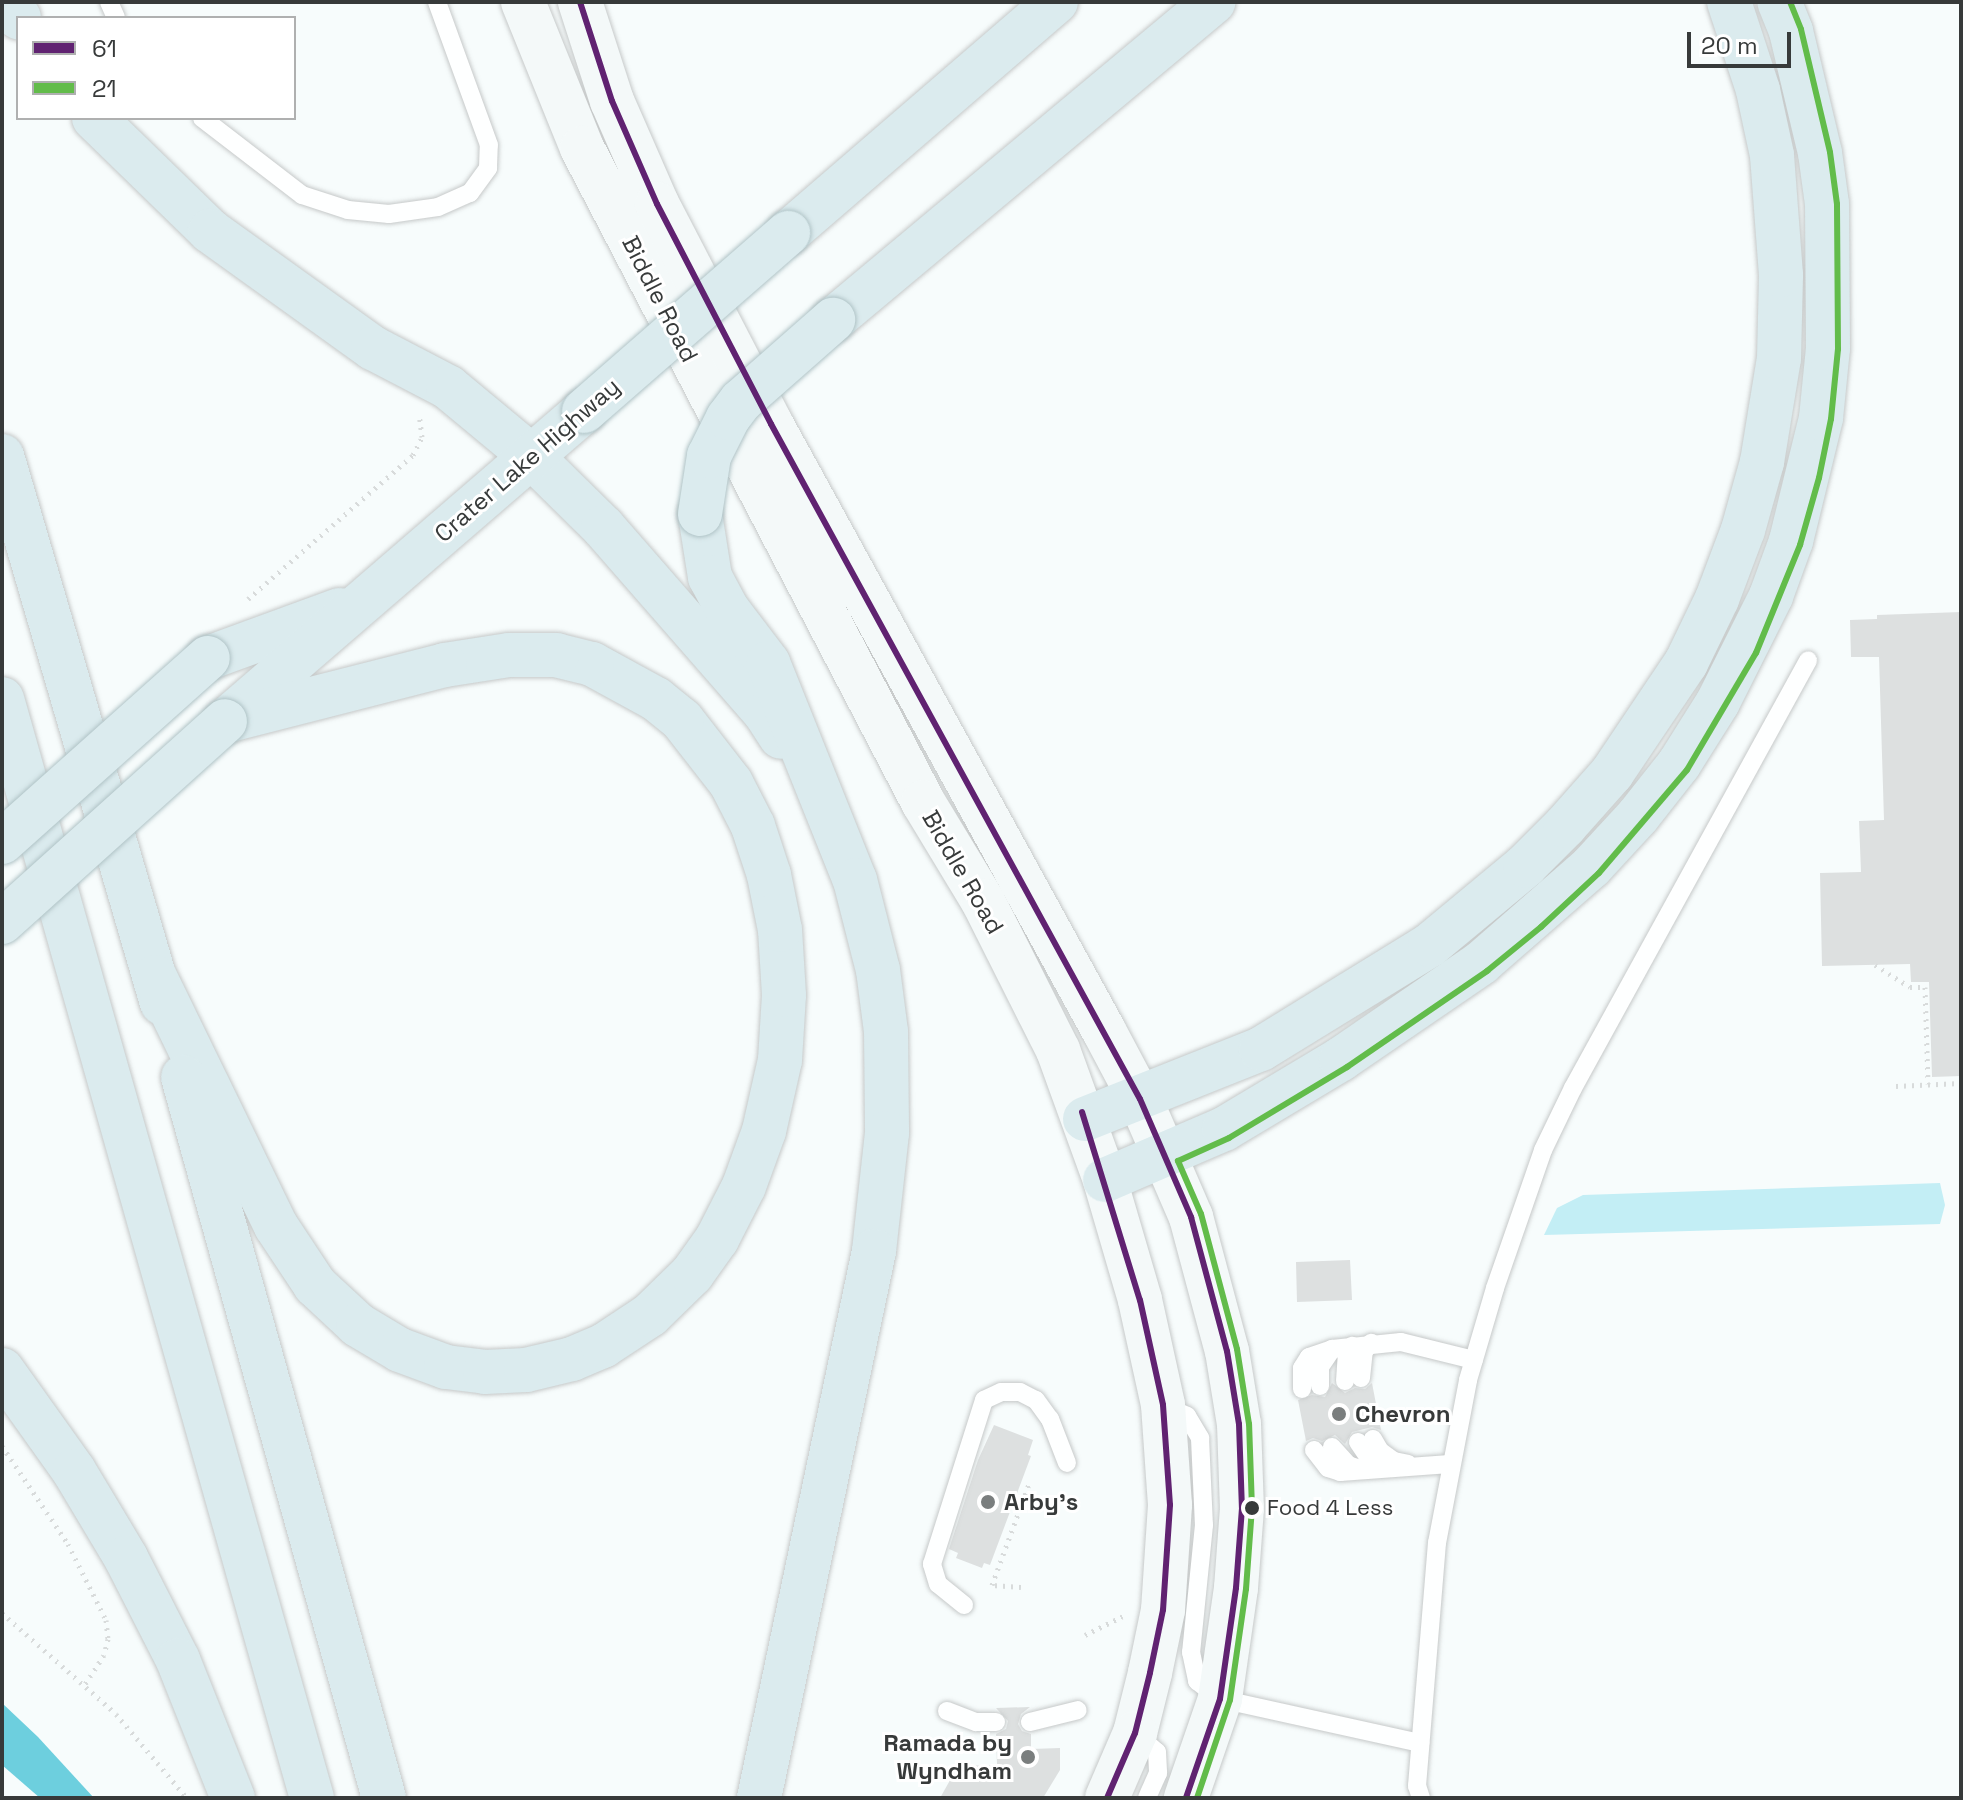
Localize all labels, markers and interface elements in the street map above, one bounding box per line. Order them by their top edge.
legend [16,16,296,120]
scale bar [1691,16,1795,66]
text: 20 m [1701,30,1758,61]
text: 61 [92,33,117,64]
text: 21 [92,73,117,104]
street label: Biddle Road [616,231,704,367]
street label: Crater Lake Highway [429,372,625,548]
street label: Biddle Road [916,805,1010,939]
place label: Chevron [1355,1400,1450,1428]
marker: Chevron [1330,1405,1348,1423]
place label: Arby's [1004,1488,1078,1516]
marker: Arby's [979,1493,997,1511]
place label: Food 4 Less [1267,1495,1393,1521]
marker: Food 4 Less [1244,1500,1260,1516]
place label: Ramada by Wyndham [883,1729,1012,1785]
marker: Ramada by Wyndham [1019,1748,1037,1766]

